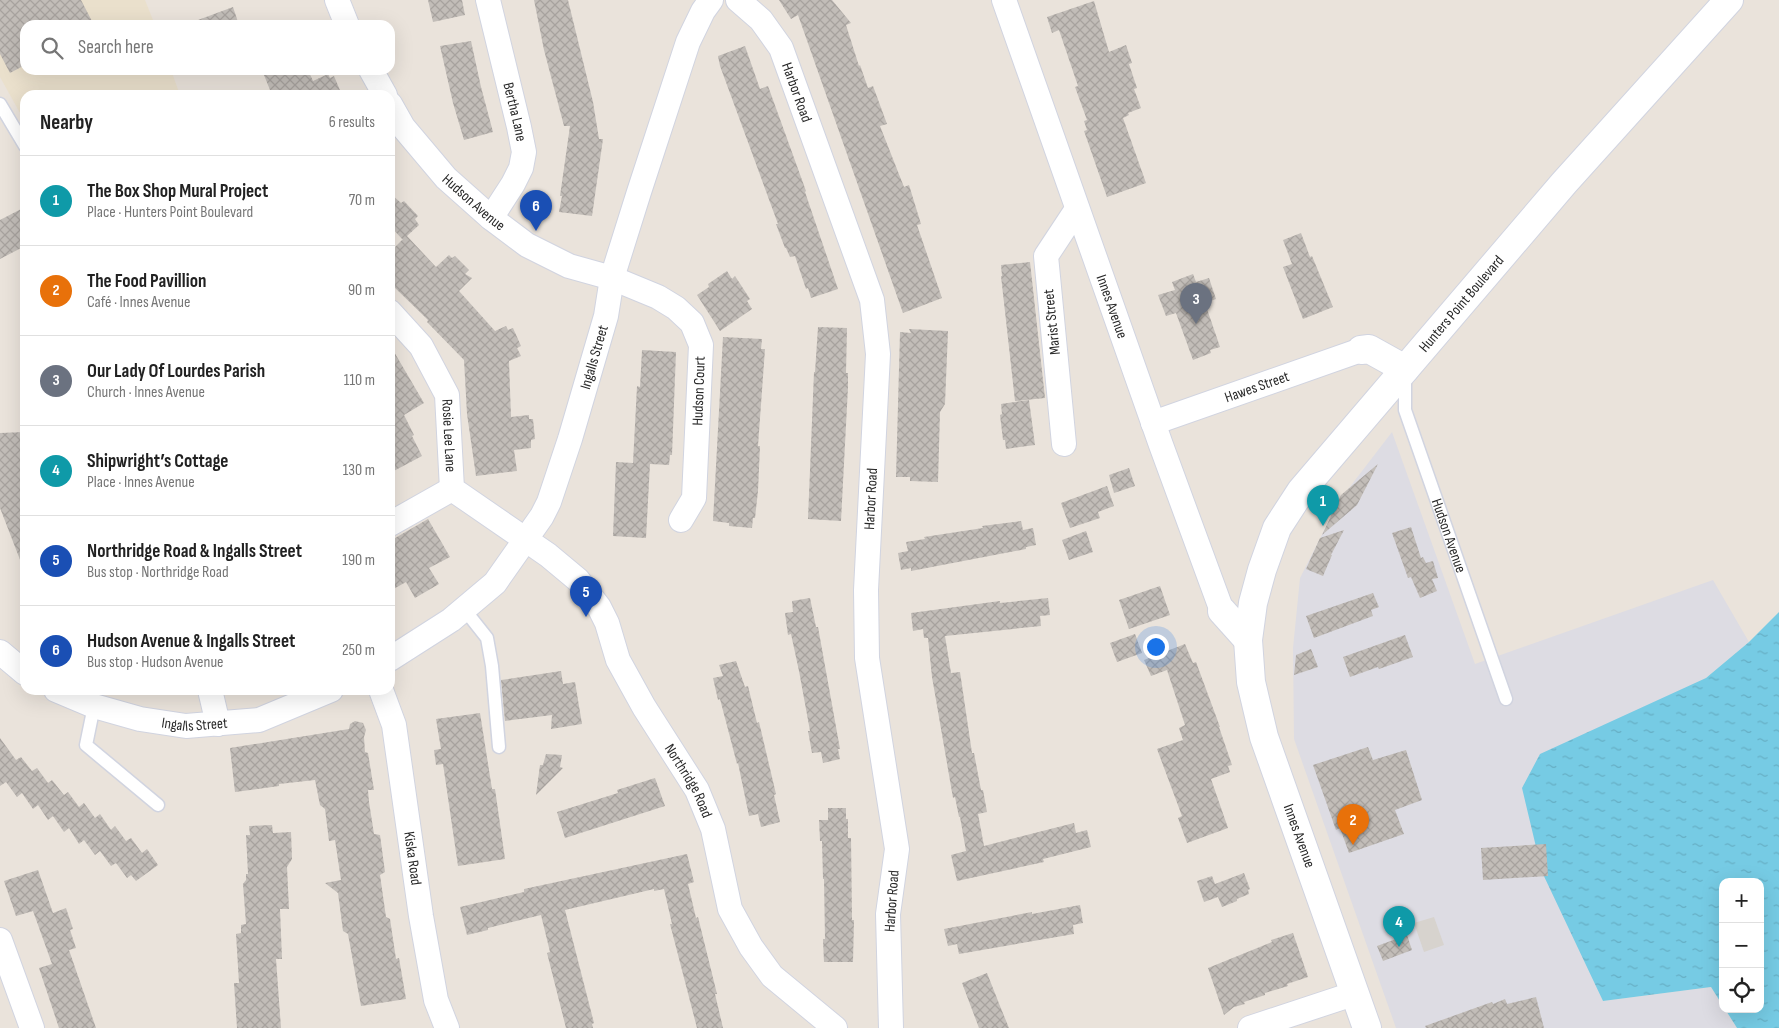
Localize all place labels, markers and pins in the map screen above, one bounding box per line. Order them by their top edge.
pin: 6 [520,190,552,231]
pin: 3 [1180,283,1212,324]
pin: 1 [1307,485,1339,526]
pin: 5 [570,576,602,617]
pin: 2 [1337,804,1369,845]
pin: 4 [1383,906,1415,947]

